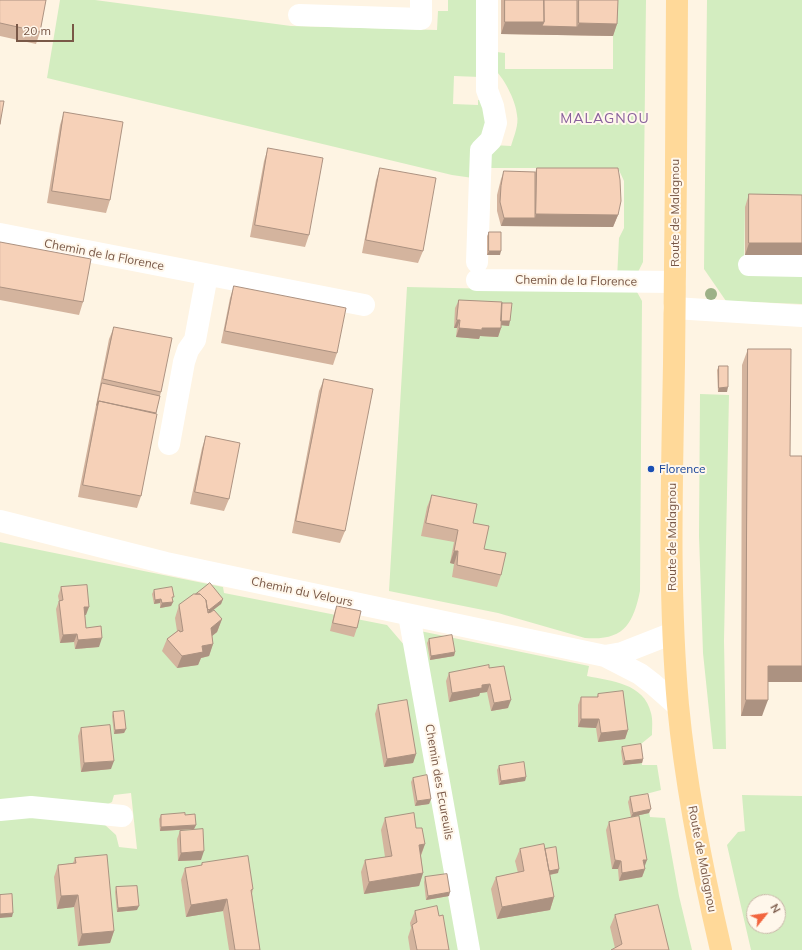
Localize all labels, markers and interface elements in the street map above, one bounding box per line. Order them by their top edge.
scale bar [18,16,76,42]
text: 20 m [23,23,51,38]
district label: MALAGNOU [560,111,650,127]
street label: Route de Malagnou [668,159,682,267]
street label: Chemin de la Florence [43,236,165,274]
street label: Chemin de la Florence [515,273,637,289]
place label: Florence [659,462,706,476]
marker: Florence [646,464,656,474]
street label: Route de Malagnou [665,483,679,591]
street label: Chemin du Velours [250,574,354,610]
street label: Chemin des Ecureuils [422,723,456,841]
street label: Route de Malagnou [685,805,719,913]
north arrow [746,894,786,934]
text: N [767,901,784,916]

